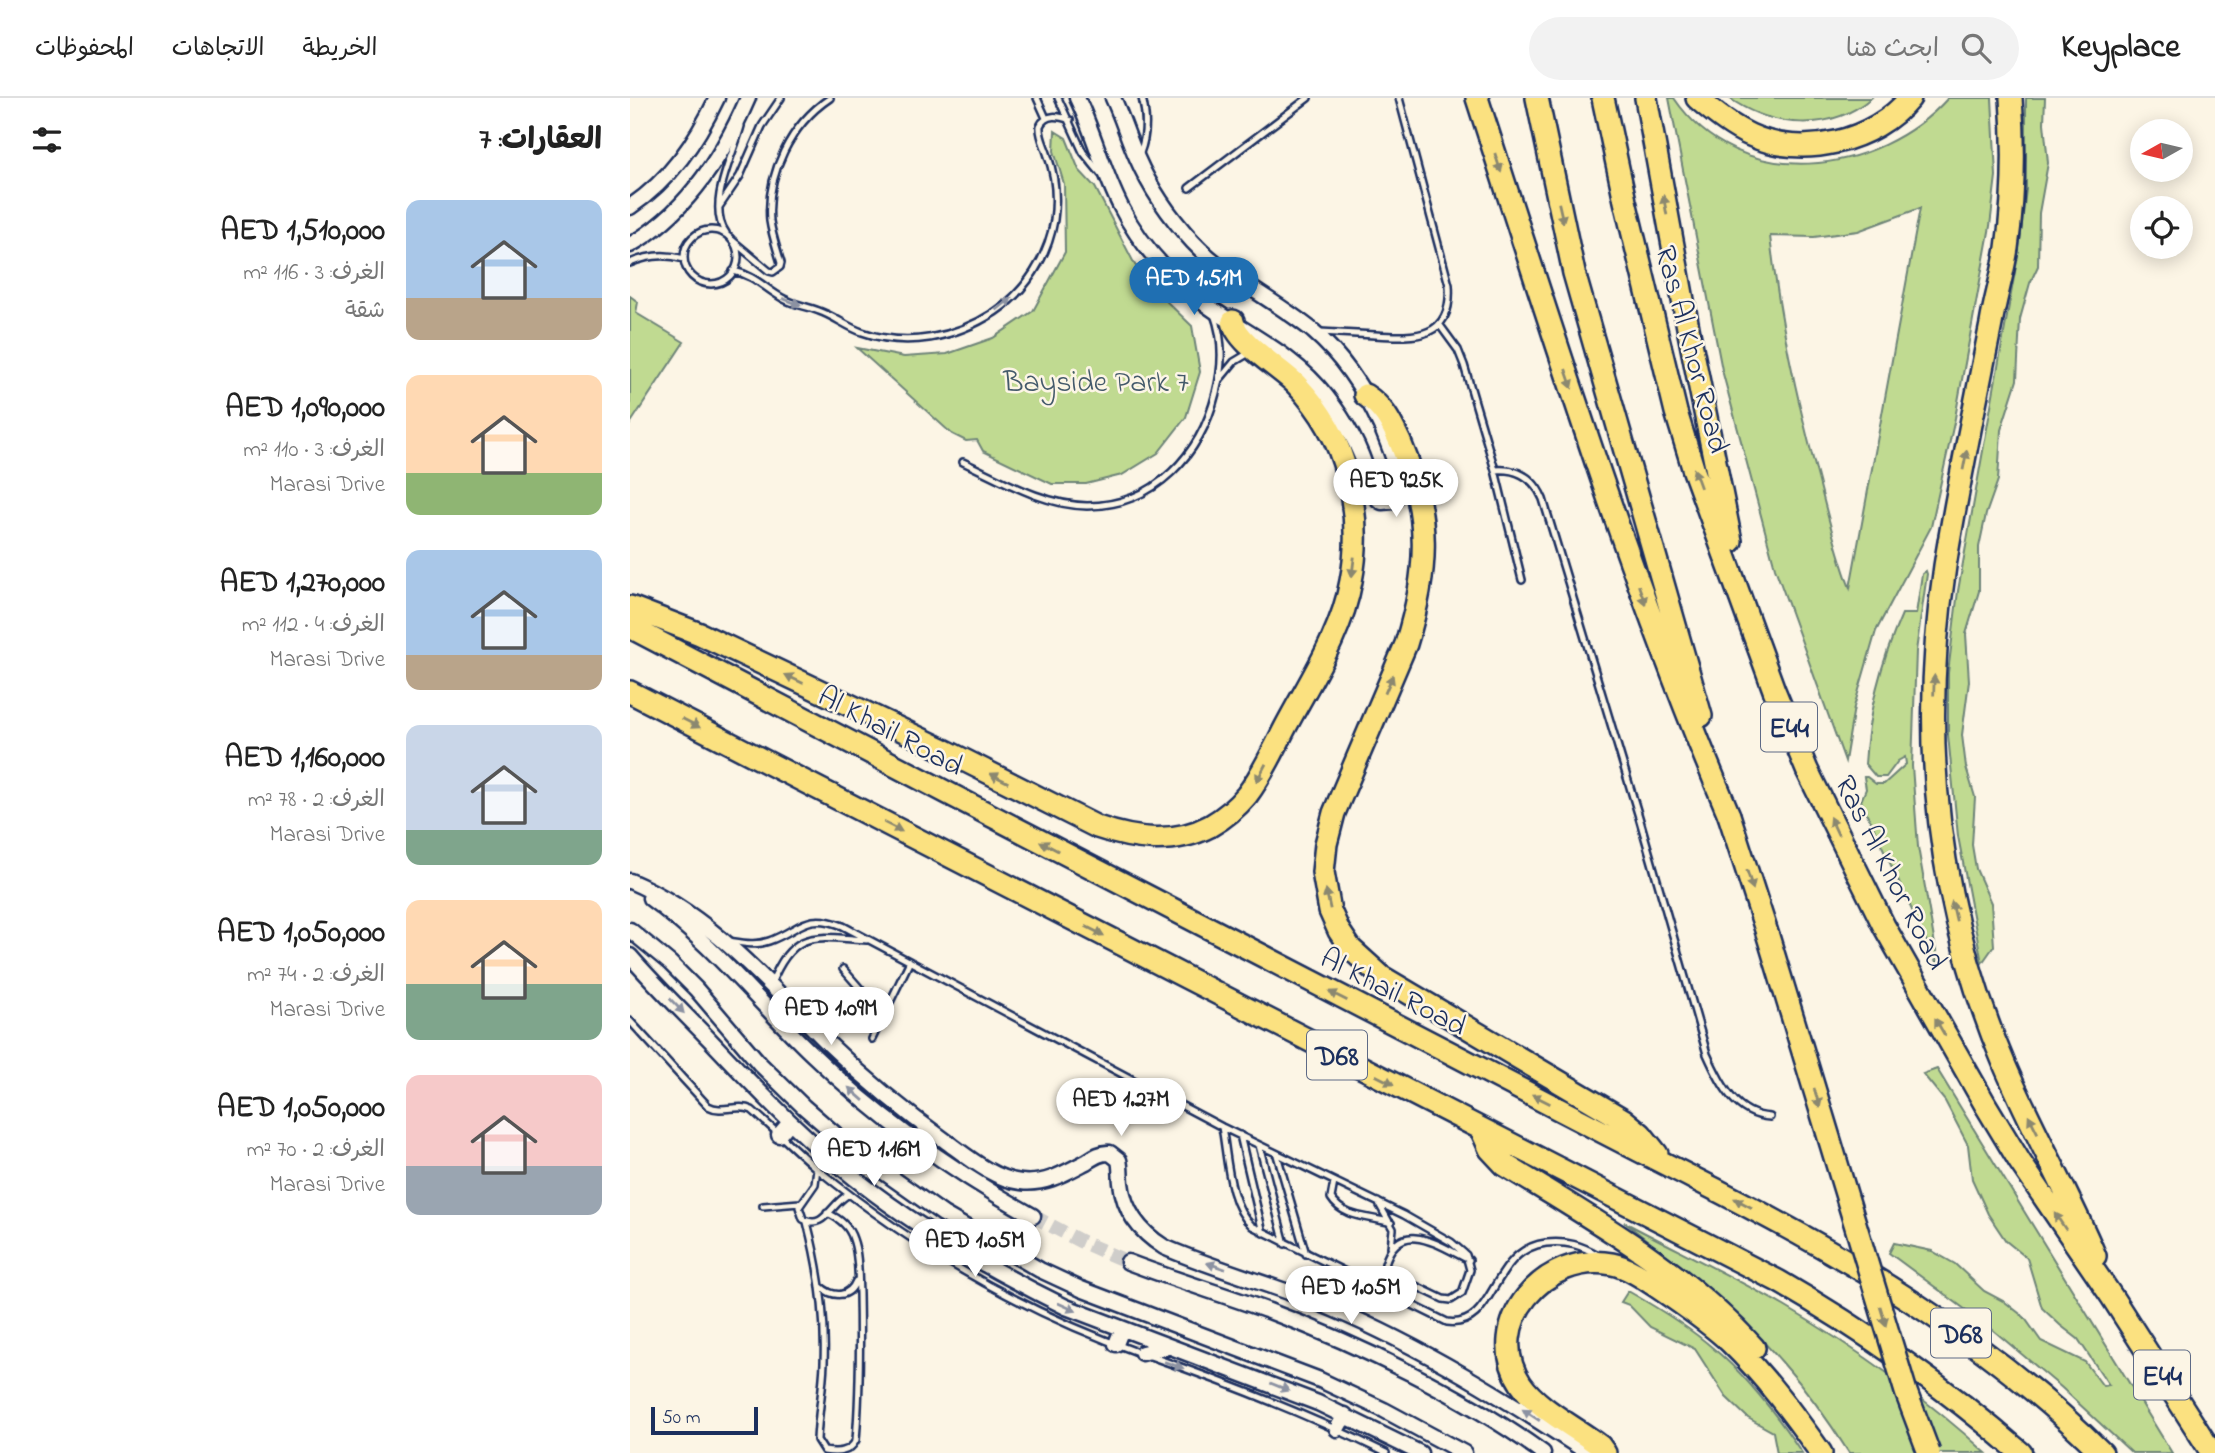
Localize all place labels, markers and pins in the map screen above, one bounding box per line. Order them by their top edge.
pin: AED 1.51M [1114,258,1274,317]
pin: AED 925K [1324,460,1468,519]
pin: AED 1.09M [751,988,911,1047]
pin: AED 1.27M [1041,1079,1201,1138]
pin: AED 1.16M [794,1128,954,1188]
pin: AED 1.05M [895,1220,1055,1279]
pin: AED 1.05M [1271,1266,1431,1326]

